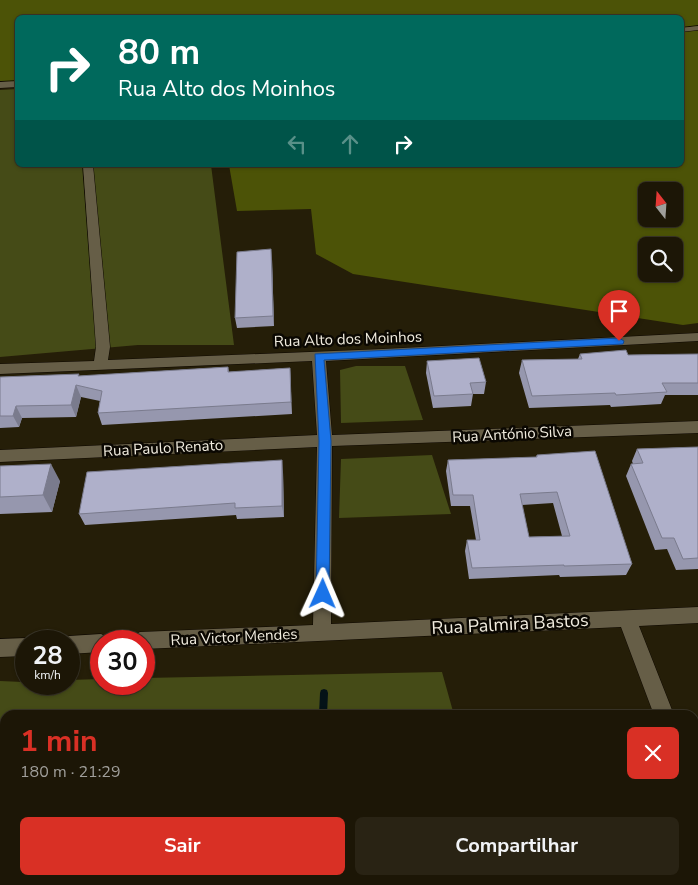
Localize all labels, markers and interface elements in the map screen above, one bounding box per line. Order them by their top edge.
text: 80 m [118,29,200,76]
icon: right [35,35,100,100]
text: Rua Alto dos Moinhos [118,74,335,104]
icon: left [283,130,311,158]
icon: ahead [336,130,364,158]
icon: right [389,130,417,158]
north arrow [638,182,682,228]
map controls [638,182,683,282]
button: search [638,237,683,282]
pin [598,290,640,341]
icon: arrive [605,297,633,325]
street label: Rua Alto dos Moinhos [274,326,422,352]
street label: Rua António Silva [452,421,572,447]
street label: Rua Paulo Renato [102,435,224,461]
position arrow [296,567,348,619]
street label: Rua Palmira Bastos [431,608,589,640]
street label: Rua Victor Mendes [170,624,298,650]
speed limit sign: 30 [90,630,155,695]
text: 28 [32,639,63,673]
text: km/h [34,667,61,683]
text: 1 min [20,721,98,762]
button: close [627,727,679,779]
text: 180 m · 21:29 [20,761,121,783]
button: Sair [20,817,345,875]
button: Compartilhar [355,817,679,875]

